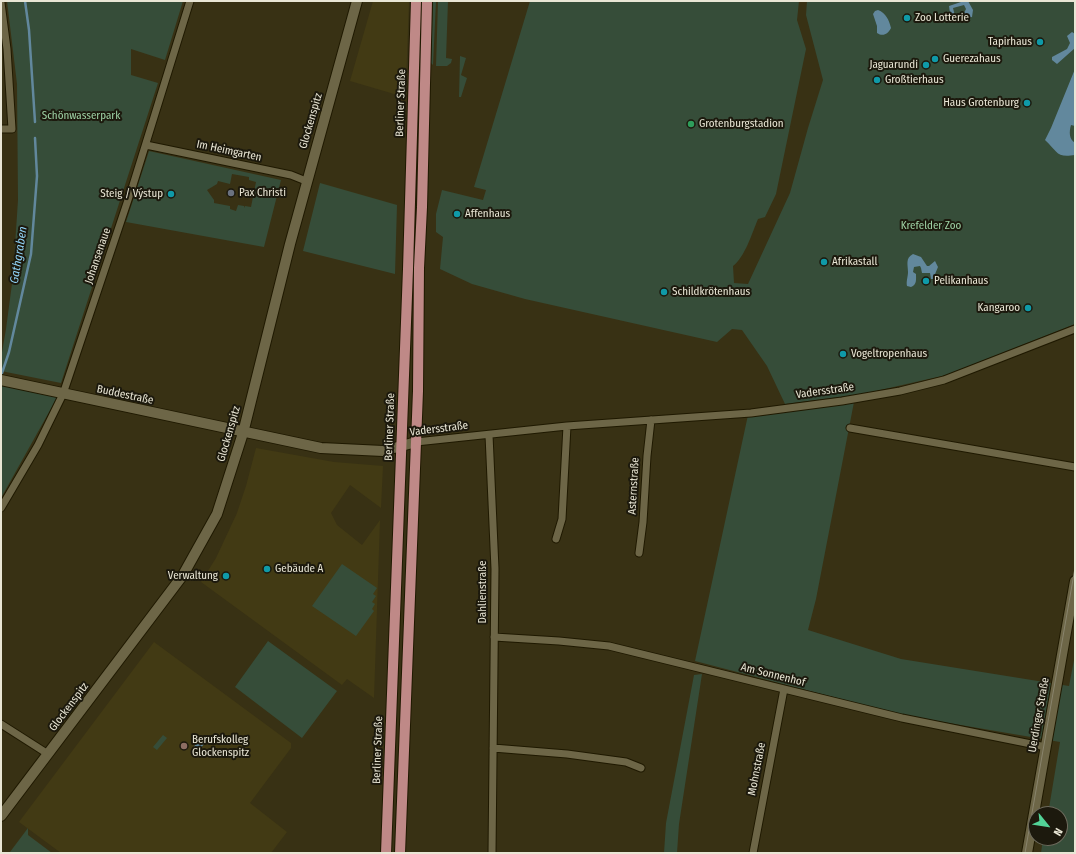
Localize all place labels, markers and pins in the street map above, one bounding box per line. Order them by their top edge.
place label: Zoo Lotterie [915,11,969,25]
marker: Zoo Lotterie [902,13,912,23]
place label: Tapirhaus [988,35,1032,49]
marker: Tapirhaus [1035,37,1045,47]
place label: Guerezahaus [943,52,1001,66]
marker: Guerezahaus [930,54,940,64]
place label: Jaguarundi [869,58,918,72]
marker: Jaguarundi [921,60,931,70]
place label: Großtierhaus [885,73,944,87]
marker: Großtierhaus [872,75,882,85]
place label: Haus Grotenburg [943,96,1019,110]
marker: Haus Grotenburg [1022,98,1032,108]
place label: Grotenburgstadion [699,117,784,131]
marker: Grotenburgstadion [686,119,696,129]
place label: Pax Christi [239,186,286,200]
place label: Steig / Výstup [100,187,163,201]
marker: Pax Christi [226,188,236,198]
marker: Steig / Výstup [166,189,176,199]
place label: Affenhaus [465,207,510,221]
marker: Affenhaus [452,209,462,219]
place label: Afrikastall [832,255,877,269]
marker: Afrikastall [819,257,829,267]
place label: Pelikanhaus [934,274,988,288]
marker: Pelikanhaus [921,276,931,286]
place label: Schildkrötenhaus [672,285,750,299]
marker: Schildkrötenhaus [659,287,669,297]
place label: Kangaroo [978,301,1020,315]
marker: Kangaroo [1023,303,1033,313]
place label: Vogeltropenhaus [851,347,927,361]
marker: Vogeltropenhaus [838,349,848,359]
place label: Gebäude A [275,562,323,576]
marker: Gebäude A [262,564,272,574]
place label: Verwaltung [168,569,218,583]
marker: Verwaltung [221,571,231,581]
place label: Berufskolleg Glockenspitz [192,733,249,759]
marker: Berufskolleg Glockenspitz [179,741,189,751]

